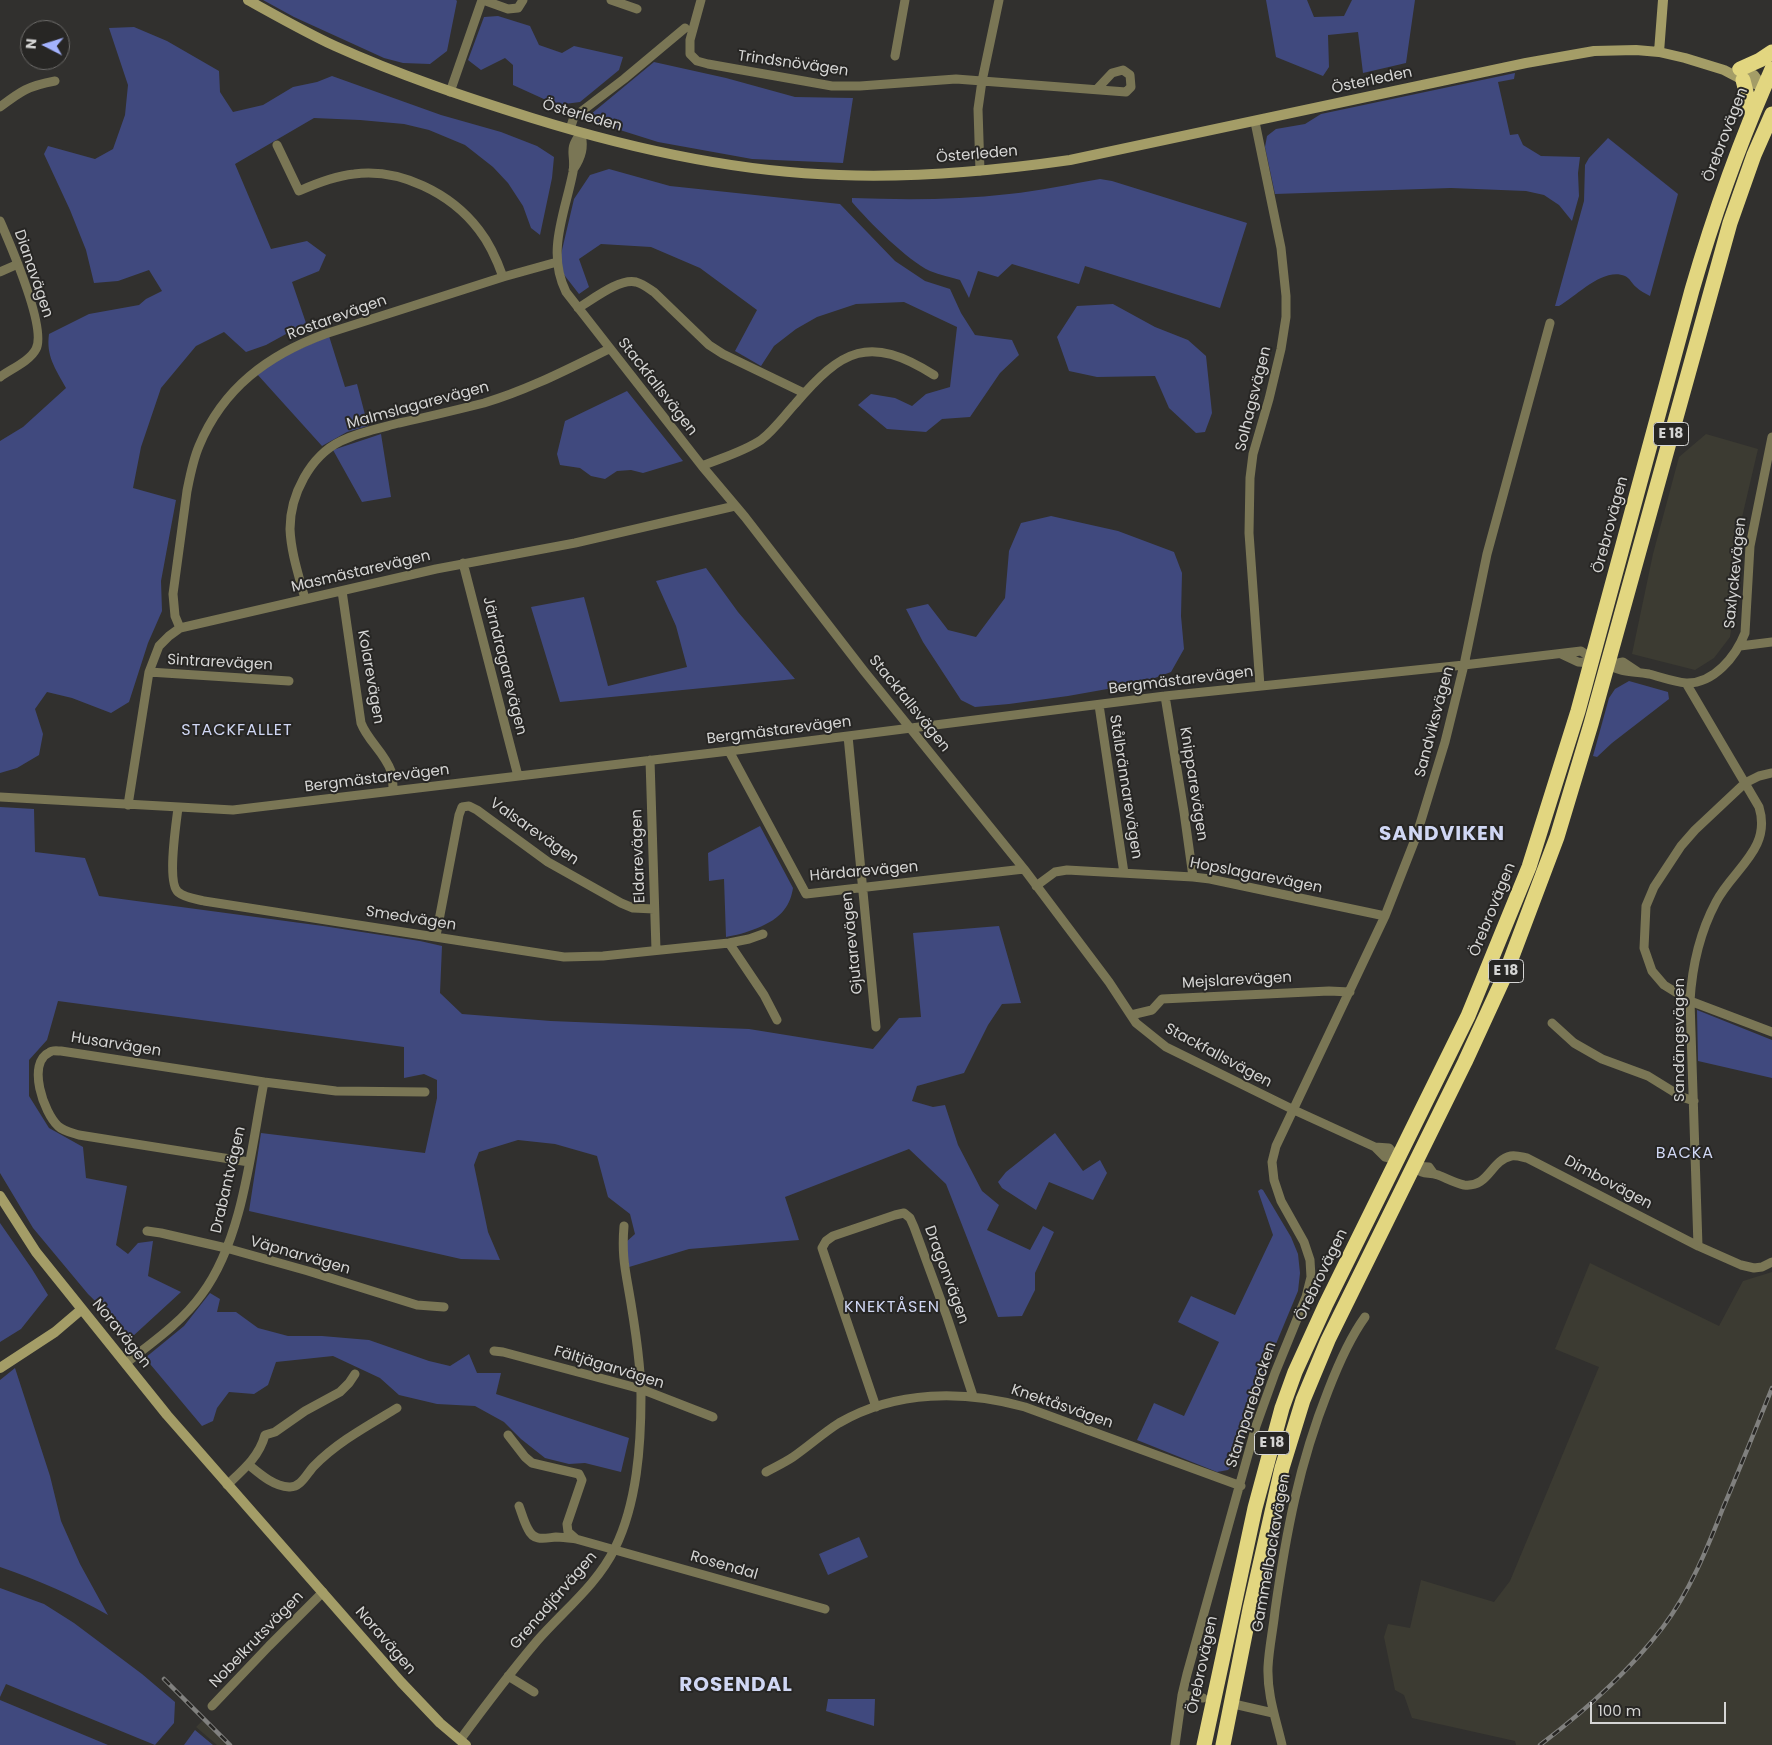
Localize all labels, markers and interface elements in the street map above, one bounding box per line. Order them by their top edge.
north arrow [20,20,70,70]
text: N [21,38,41,50]
street label: Trindsnövägen [736,47,850,81]
street label: Österleden [1330,64,1414,98]
street label: Örebrovägen [1700,85,1752,185]
street label: Österleden [540,96,624,136]
street label: Österleden [935,142,1019,168]
street label: Dianavägen [10,228,56,320]
street label: Rostarevägen [285,292,389,344]
street label: Stackfallsvägen [613,335,701,439]
street label: Solhagsvägen [1232,345,1276,453]
street label: Malmslagarevägen [345,378,491,434]
road number: E 18 [1654,422,1688,446]
street label: Örebrovägen [1589,475,1633,575]
street label: Saxlyckevägen [1721,516,1751,630]
street label: Masmästarevägen [290,547,432,597]
street label: Järndragarevägen [478,595,530,737]
street label: Kolarevägen [353,629,387,725]
street label: Sintrarevägen [167,651,273,675]
street label: Stackfallsvägen [865,652,953,756]
street label: Bergmästarevägen [1108,663,1254,699]
street label: Sandviksvägen [1412,665,1458,779]
street label: Bergmästarevägen [706,713,852,749]
street label: Stålbrännarevägen [1105,714,1145,860]
district label: STACKFALLET [180,721,294,741]
street label: Knipparevägen [1175,726,1211,842]
street label: Bergmästarevägen [304,761,450,797]
street label: Valsarevägen [486,795,582,869]
street label: Eldarevägen [628,809,650,903]
district label: SANDVIKEN [1378,823,1506,847]
street label: Hopslagarevägen [1188,854,1324,898]
street label: Härdarevägen [809,858,919,886]
street label: Örebrovägen [1466,860,1520,960]
street label: Gjutarevägen [839,891,867,995]
street label: Smedvägen [365,903,457,935]
road number: E 18 [1488,959,1524,982]
street label: Mejslarevägen [1182,969,1292,993]
street label: Sandängsvägen [1671,978,1689,1102]
street label: Stackfallsvägen [1161,1020,1275,1092]
street label: Husarvägen [70,1029,162,1061]
street label: Drabantvägen [208,1125,250,1235]
district label: BACKA [1655,1144,1715,1164]
street label: Dimbovägen [1561,1152,1655,1214]
street label: Dragonvägen [920,1223,972,1327]
street label: Örebrovägen [1292,1226,1352,1324]
street label: Väpnarvägen [248,1233,352,1279]
street label: Noravägen [88,1296,154,1372]
district label: KNEKTÅSEN [843,1298,941,1318]
street label: Stamparebacken [1223,1340,1281,1470]
street label: Fältjägarvägen [552,1343,666,1393]
street label: Knektåsvägen [1009,1381,1115,1433]
road number: E 18 [1254,1432,1290,1455]
street label: Gammelbackavägen [1249,1472,1295,1634]
street label: Grenadjärvägen [507,1548,601,1654]
street label: Rosendal [688,1548,760,1584]
street label: Nobelkrutsvägen [206,1588,308,1692]
street label: Noravägen [351,1604,419,1678]
street label: Örebrovägen [1184,1614,1222,1716]
district label: ROSENDAL [678,1674,794,1698]
scale bar [1592,1692,1728,1724]
text: 100 m [1598,1700,1641,1721]

